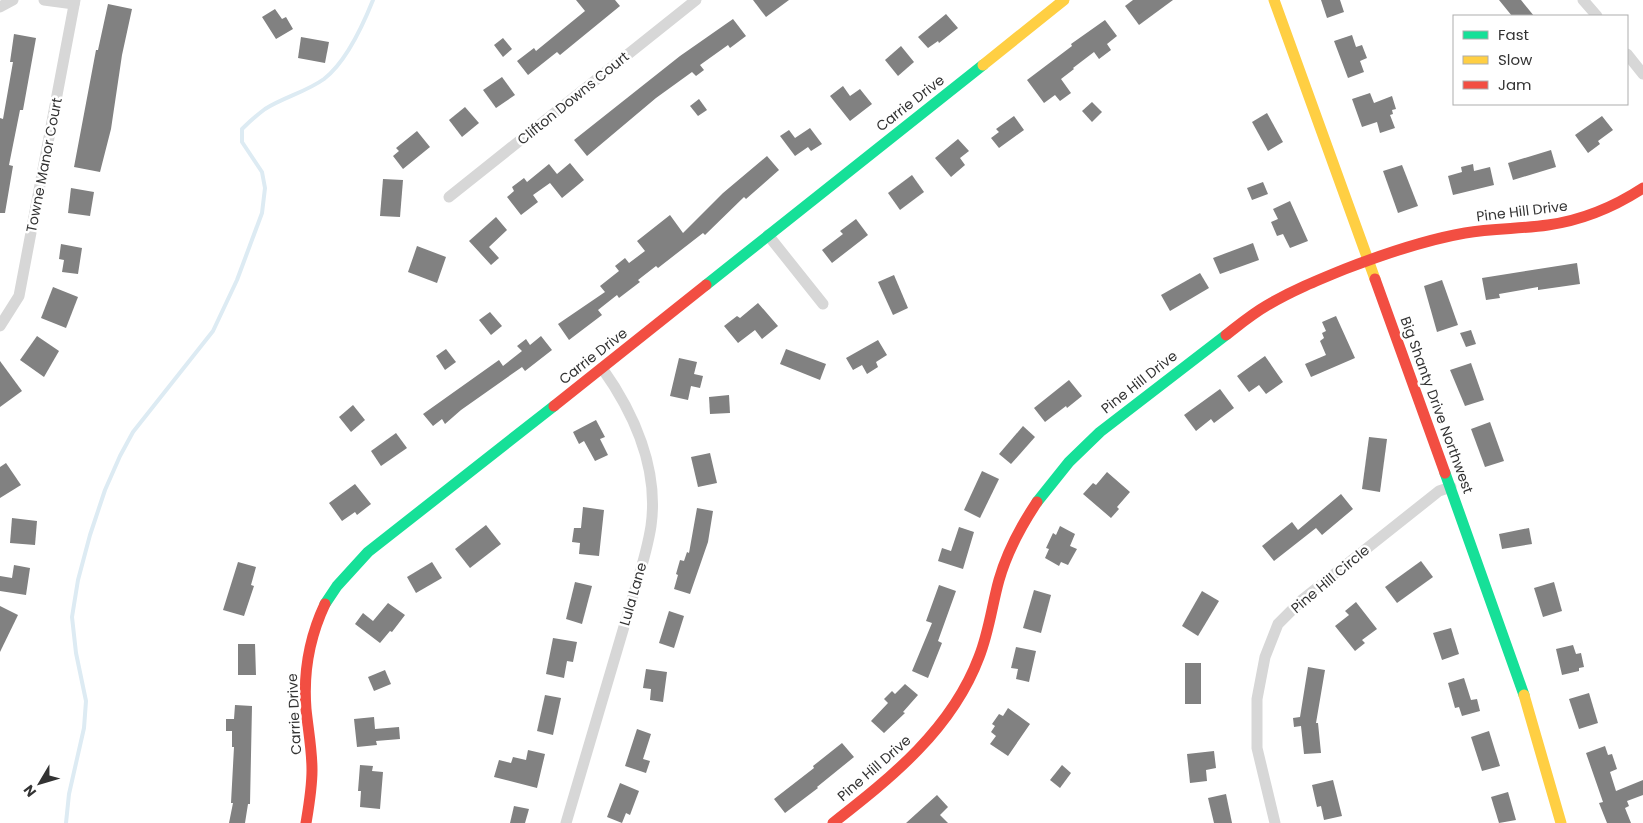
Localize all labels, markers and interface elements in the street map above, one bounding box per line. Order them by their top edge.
legend [1453,15,1628,105]
text: Fast [1498,24,1529,45]
street label: Clifton Downs Court [513,47,633,149]
text: Slow [1498,49,1533,70]
street label: Carrie Drive [872,70,949,136]
text: Jam [1498,74,1532,95]
street label: Towne Manor Court [21,96,67,234]
street label: Pine Hill Drive [1475,195,1569,227]
street label: Big Shanty Drive Northwest [1396,314,1478,496]
street label: Carrie Drive [555,323,632,389]
street label: Pine Hill Drive [1097,346,1182,418]
street label: Pine Hill Circle [1286,540,1374,618]
street label: Lula Lane [614,560,652,628]
street label: Carrie Drive [282,672,306,755]
street label: Pine Hill Drive [833,730,915,806]
north arrow [15,758,65,808]
text: N [19,781,41,801]

